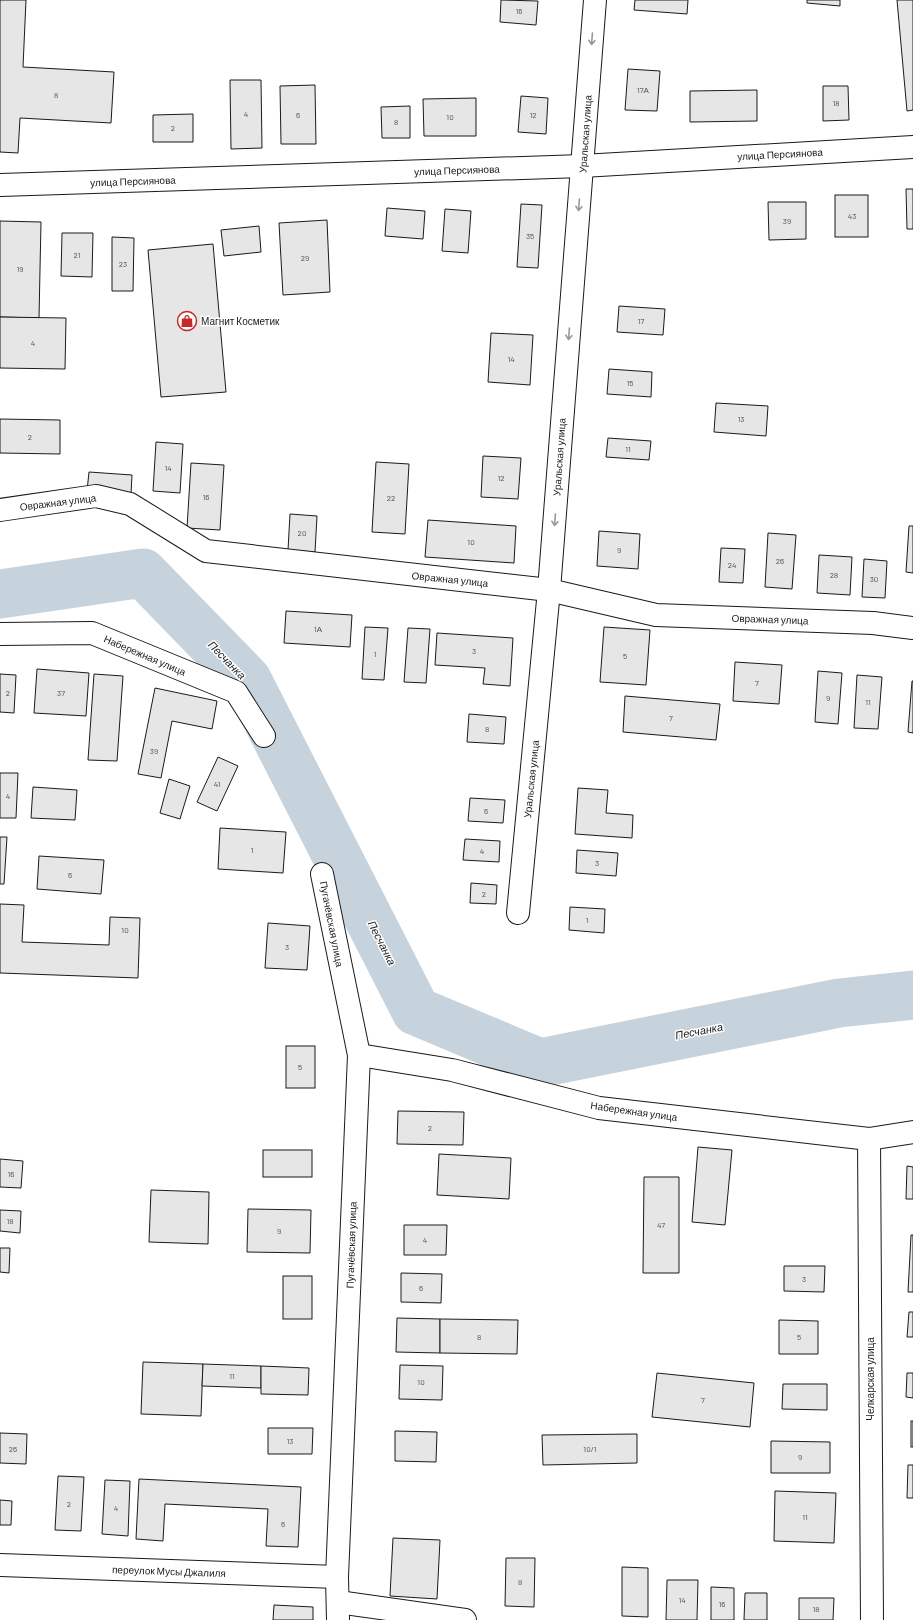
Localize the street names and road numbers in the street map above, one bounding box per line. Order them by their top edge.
street label: Уральская улица [576,94,594,173]
street label: улица Персиянова [737,146,824,162]
street label: улица Персиянова [414,162,500,177]
street label: улица Персиянова [90,173,176,188]
street label: Уральская улица [550,417,568,496]
street label: Овражная улица [19,491,97,513]
street label: Овражная улица [411,569,489,589]
street label: Овражная улица [731,612,809,626]
street label: Набережная улица [102,632,188,678]
street label: Уральская улица [521,739,541,818]
street label: Пугачёвская улица [318,880,346,968]
street label: Набережная улица [590,1099,679,1123]
street label: Пугачёвская улица [343,1201,359,1289]
street label: Челкарская улица [864,1337,876,1421]
street label: переулок Мусы Джалиля [112,1563,226,1579]

